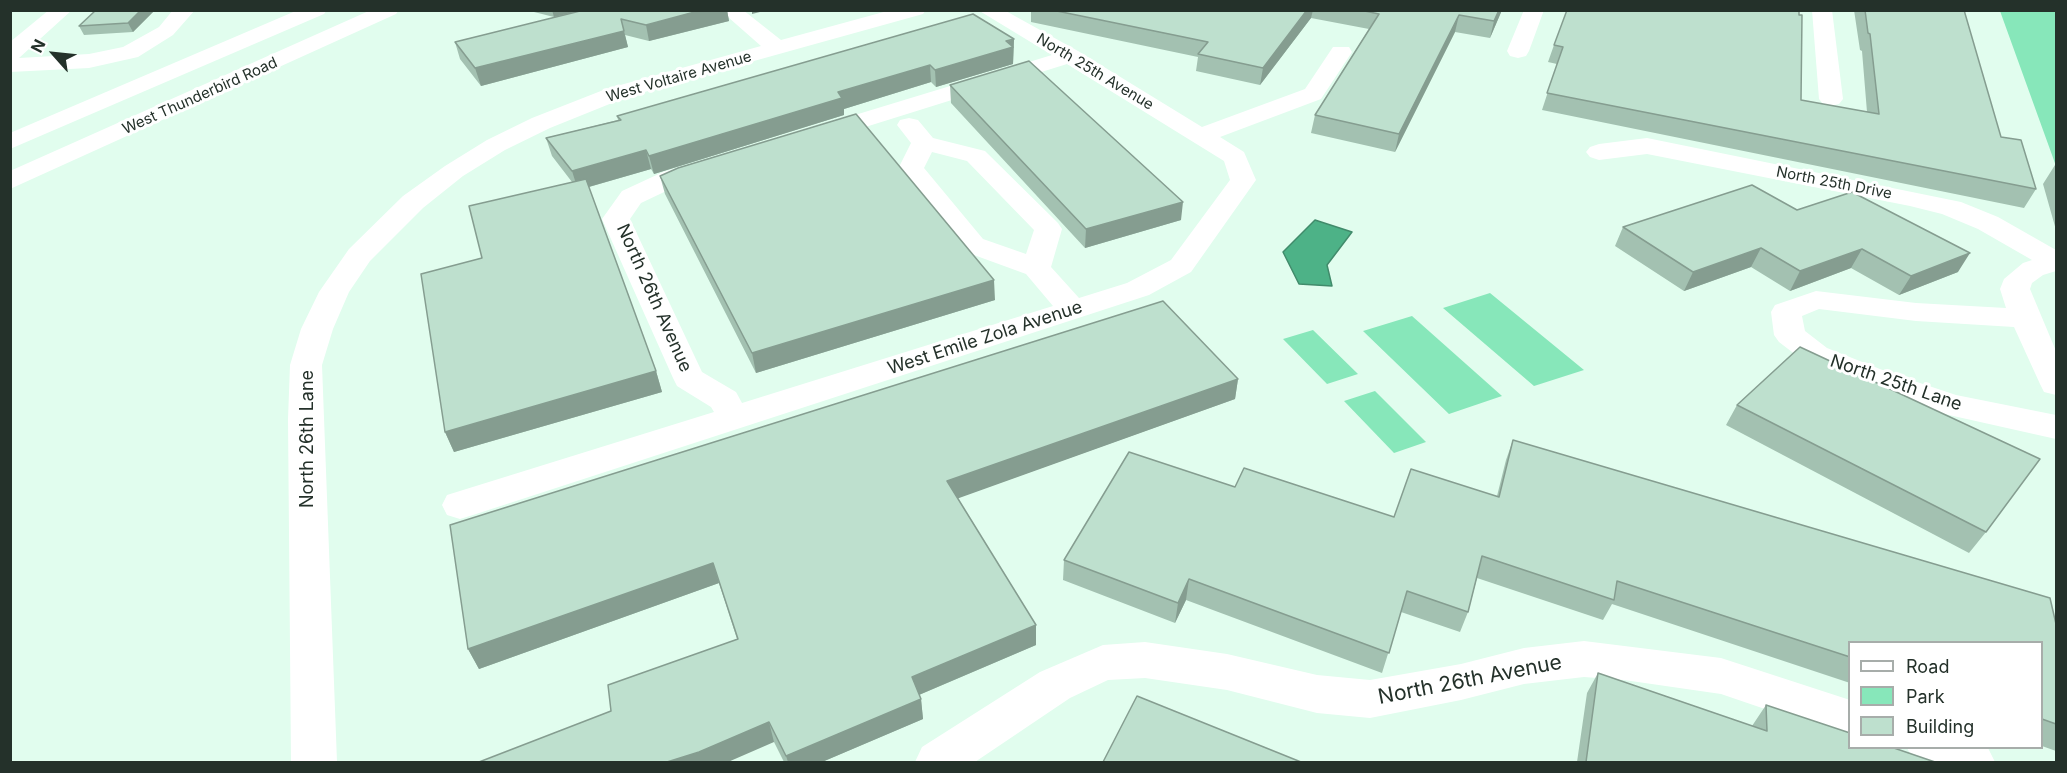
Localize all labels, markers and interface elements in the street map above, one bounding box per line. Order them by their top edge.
north arrow [24,24,84,84]
street label: North 25th Avenue [1033,30,1157,114]
text: N [26,36,50,56]
street label: West Voltaire Avenue [604,48,754,106]
street label: West Thunderbird Road [120,54,280,138]
street label: North 25th Drive [1775,163,1893,203]
street label: North 26th Avenue [612,221,696,375]
street label: West Emile Zola Avenue [885,296,1085,380]
street label: North 25th Lane [1827,350,1965,416]
street label: North 26th Lane [297,370,319,508]
legend [1848,641,2043,749]
street label: North 26th Avenue [1376,650,1564,710]
text: Road [1906,656,1949,677]
text: Park [1906,686,1945,707]
text: Building [1906,716,1974,737]

